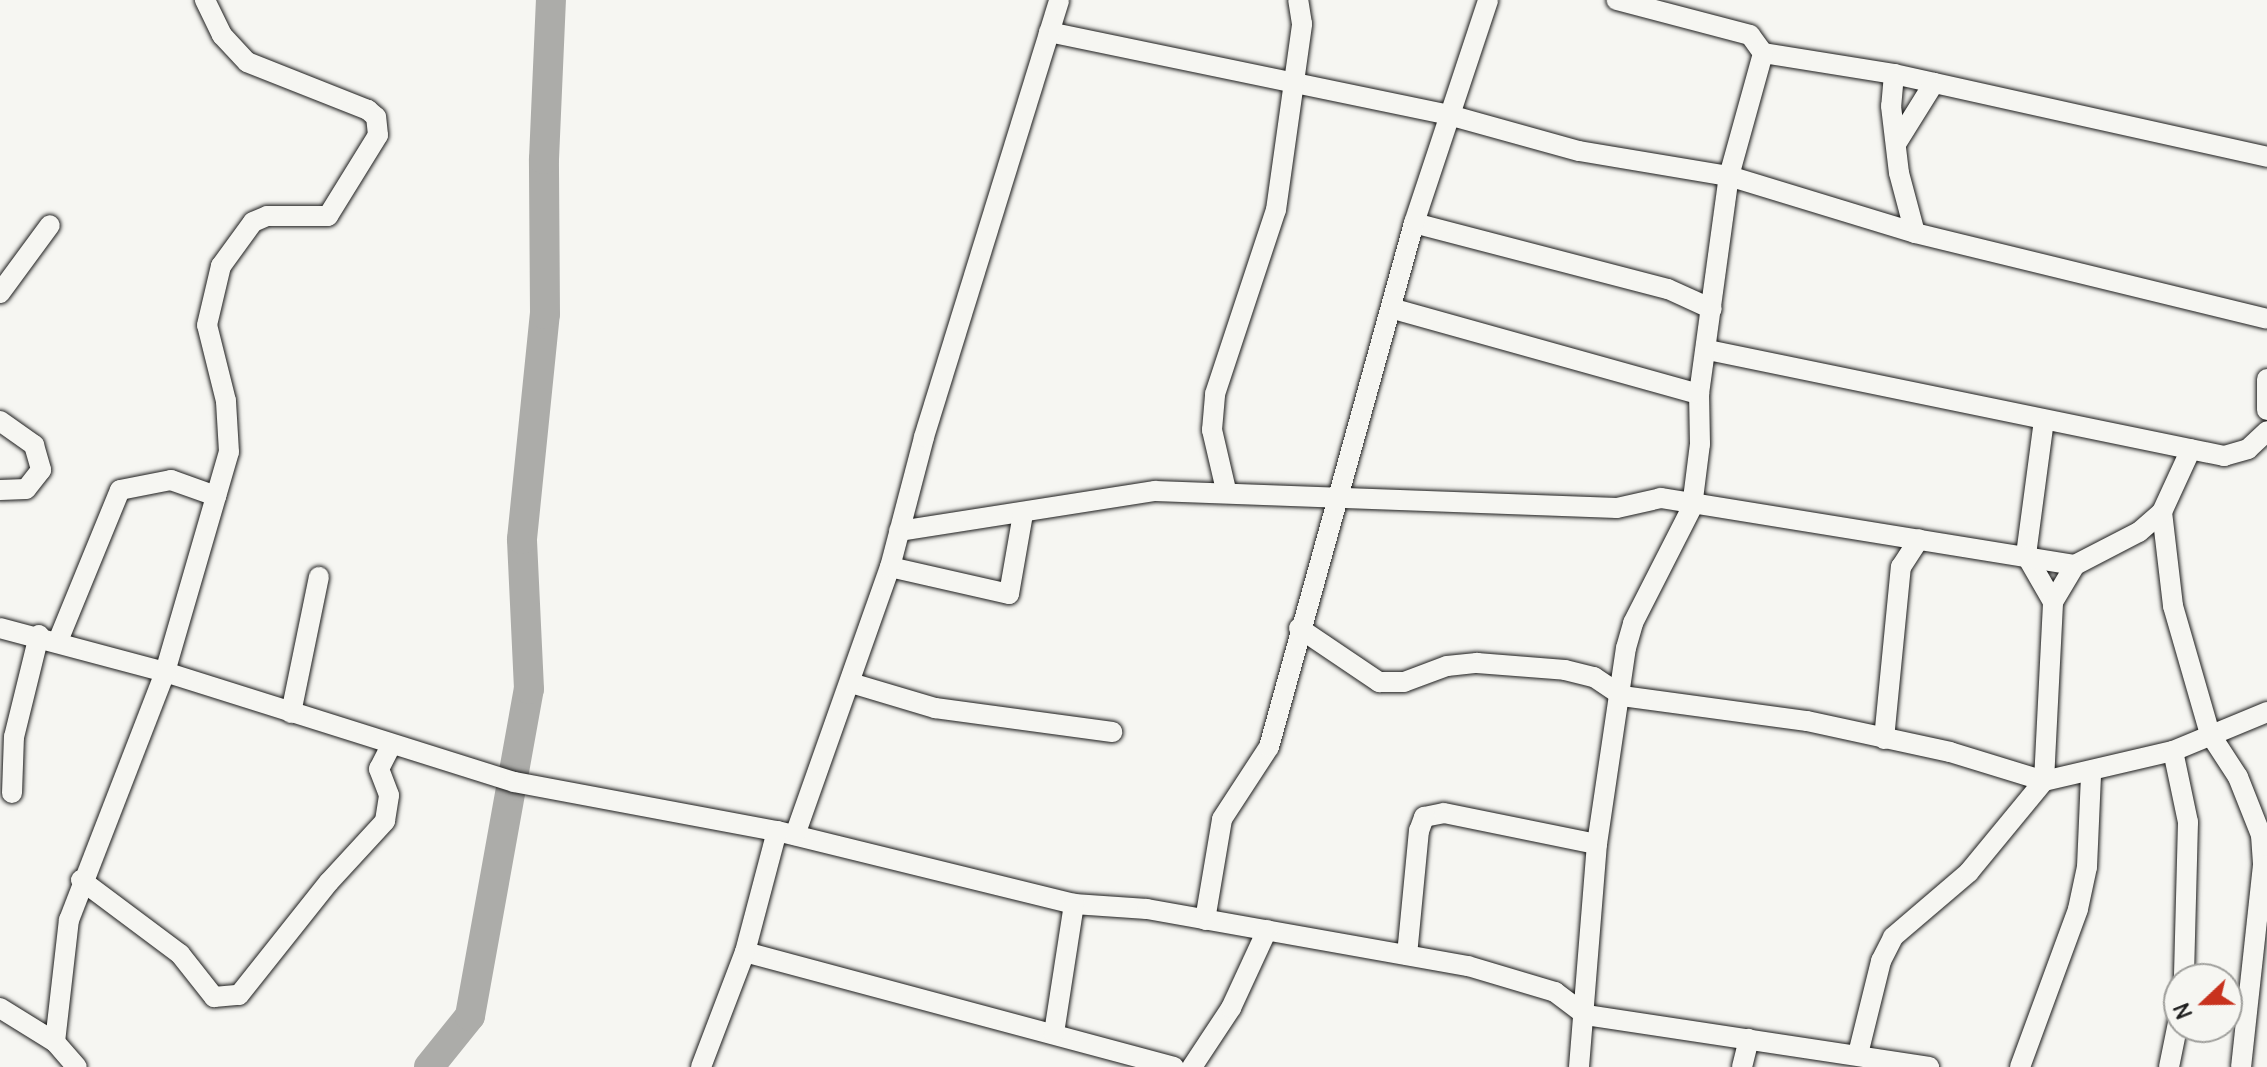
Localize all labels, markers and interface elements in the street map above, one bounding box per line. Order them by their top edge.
north arrow [2163,963,2243,1043]
text: N [2167,999,2198,1024]

